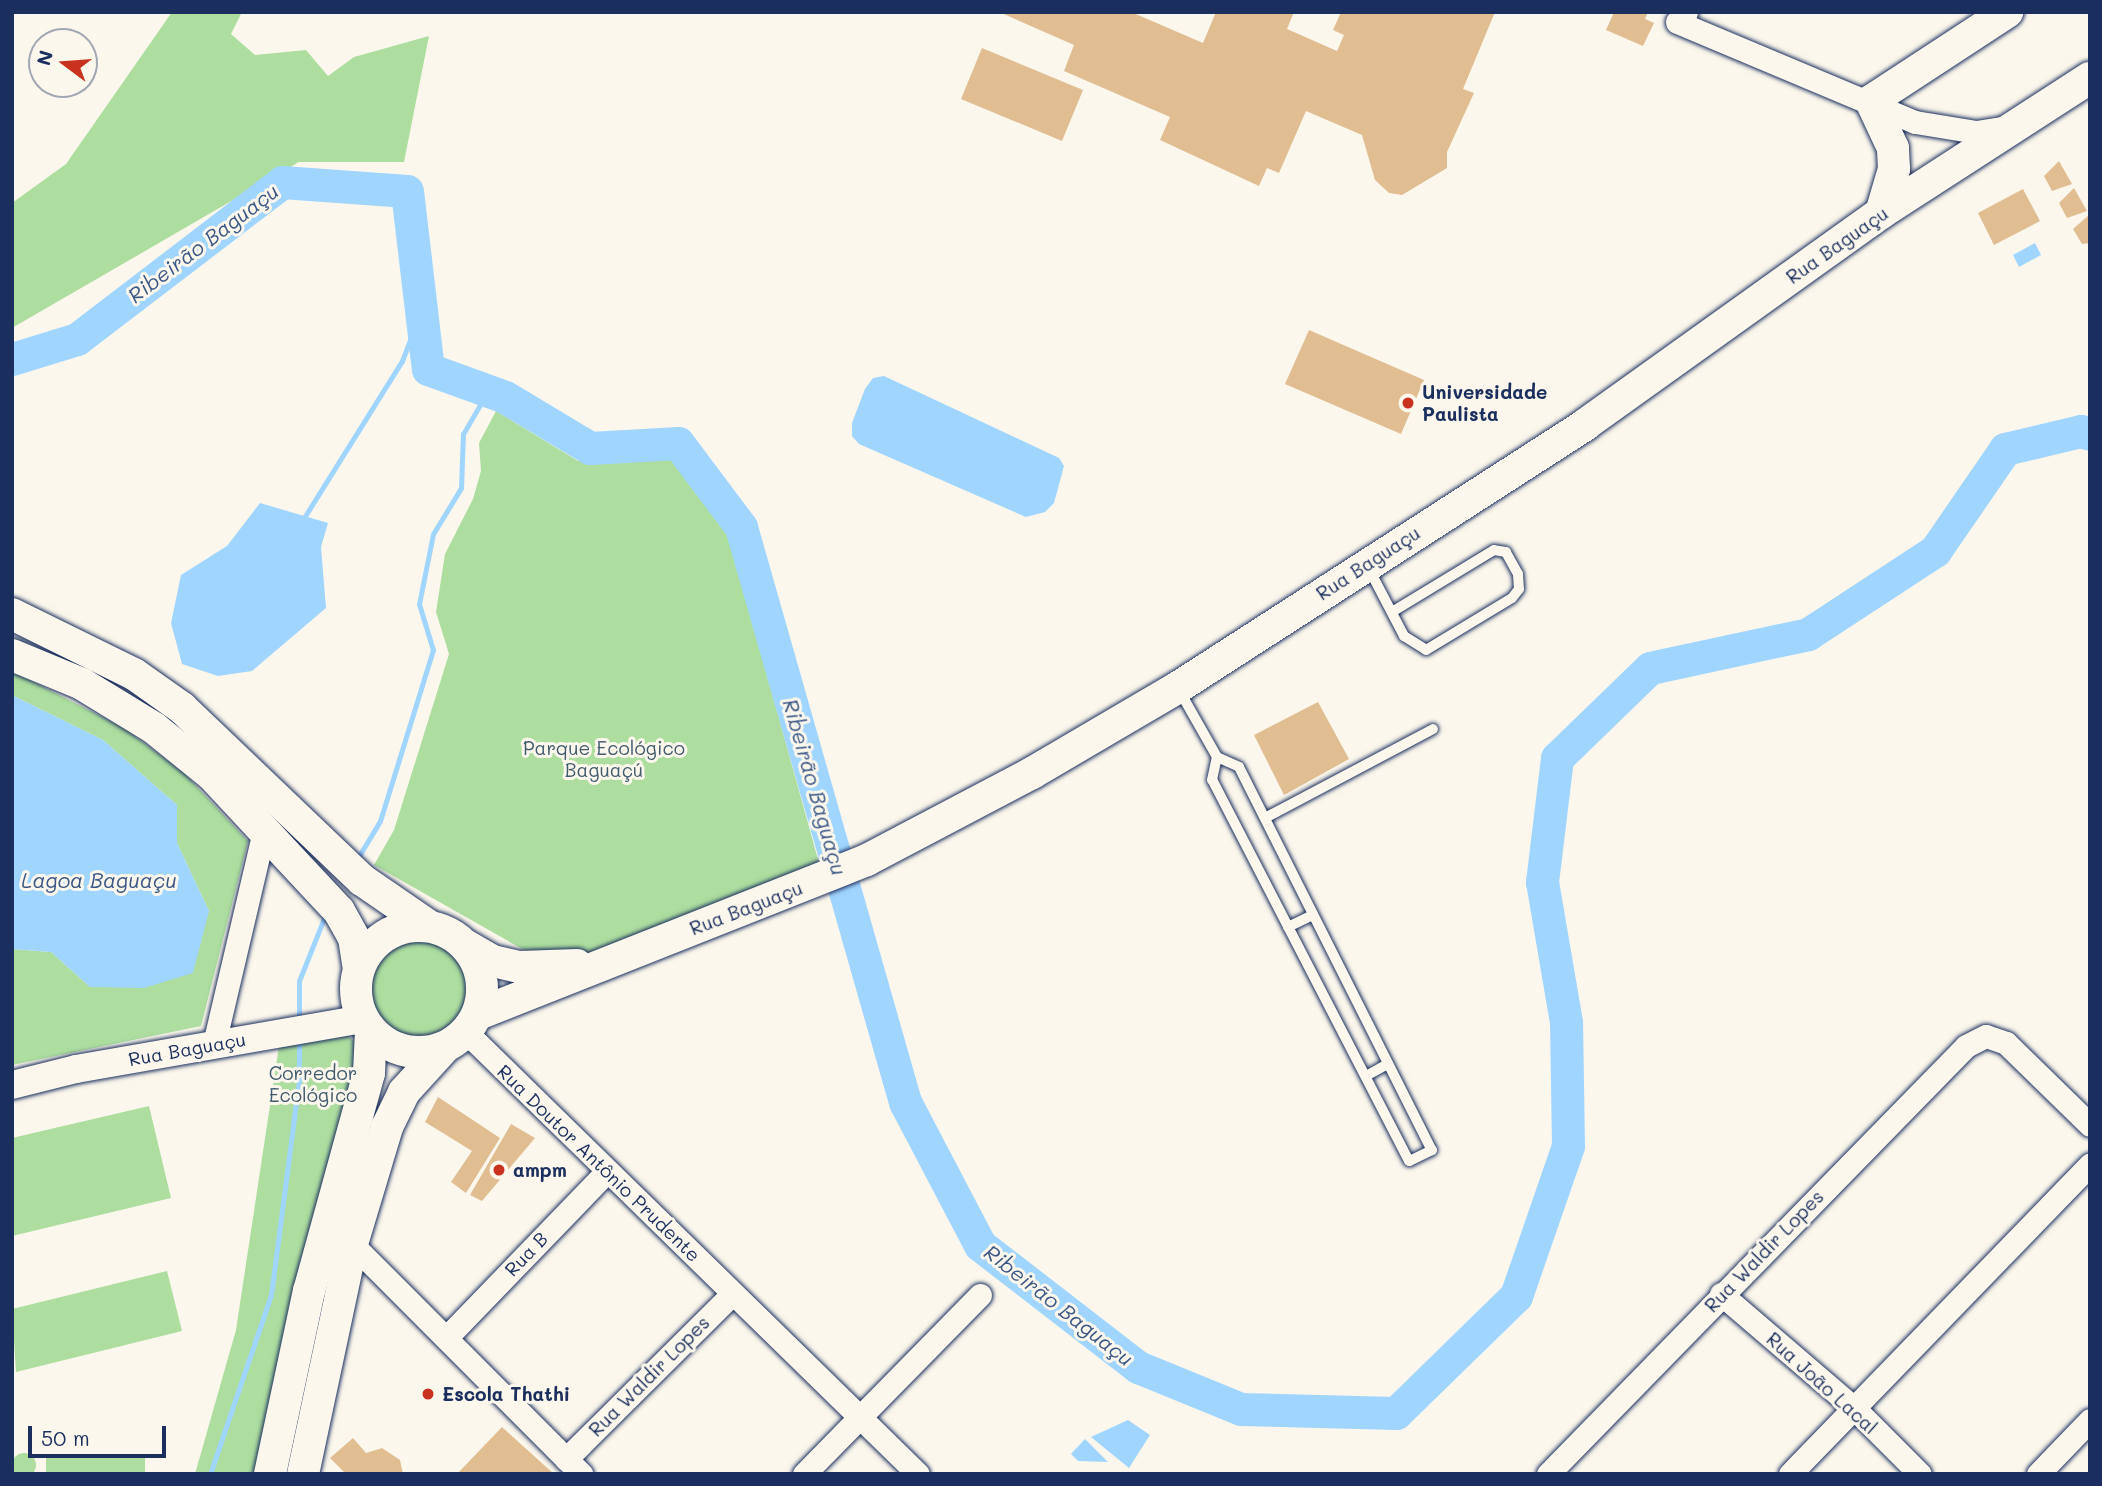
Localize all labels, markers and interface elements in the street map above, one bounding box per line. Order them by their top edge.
north arrow [28,28,98,98]
text: N [30,47,58,68]
water label: Ribeirão Baguaçu [123,178,283,308]
street label: Rua Baguaçu [1782,202,1892,288]
place label: Universidade Paulista [1422,381,1547,425]
marker: Universidade Paulista [1400,395,1416,411]
street label: Rua Baguaçu [1312,521,1424,605]
water label: Ribeirão Baguaçu [778,696,852,878]
park label: Parque Ecológico Baguaçú [523,737,685,781]
water label: Lagoa Baguaçu [21,867,177,893]
street label: Rua Baguaçu [686,876,806,940]
street label: Rua Baguaçu [126,1027,248,1071]
street label: Rua Doutor Antônio Prudente [493,1060,705,1266]
park label: Corredor Ecológico [269,1062,357,1106]
place label: ampm [513,1159,567,1181]
marker: ampm [491,1162,507,1178]
street label: Rua Waldir Lopes [1700,1185,1828,1317]
street label: Rua B [500,1227,552,1281]
water label: Ribeirão Baguaçu [979,1239,1139,1371]
street label: Rua Waldir Lopes [584,1311,714,1441]
street label: Rua João Lacal [1762,1327,1882,1439]
place label: Escola Thathi [442,1383,570,1405]
marker: Escola Thathi [420,1386,436,1402]
scale bar [32,1412,170,1456]
text: 50 m [41,1424,90,1451]

